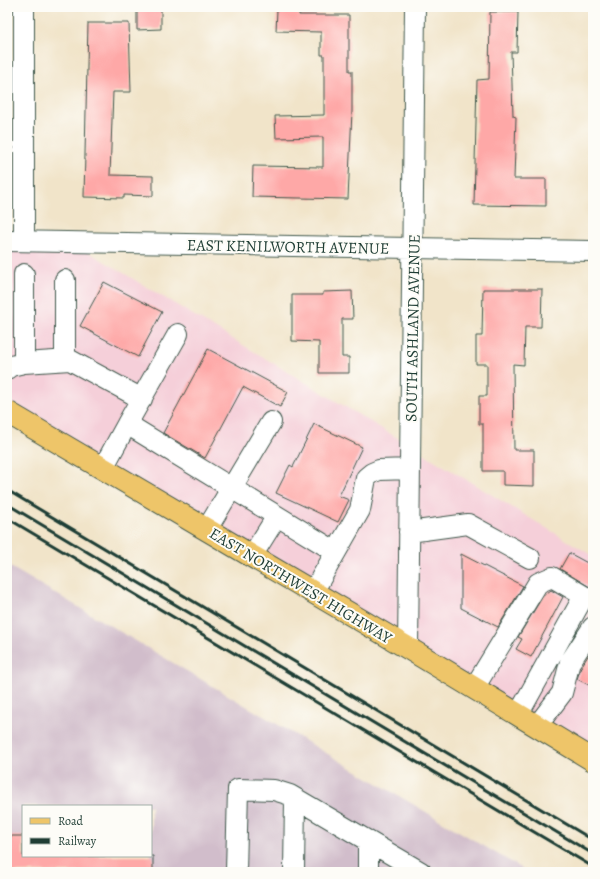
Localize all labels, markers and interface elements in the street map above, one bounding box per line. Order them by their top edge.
street label: EAST KENILWORTH AVENUE [187,234,389,260]
street label: SOUTH ASHLAND AVENUE [400,234,426,422]
street label: EAST NORTHWEST HIGHWAY [205,523,396,649]
legend [22,805,152,857]
text: Road [58,813,84,829]
text: Railway [58,833,97,849]

